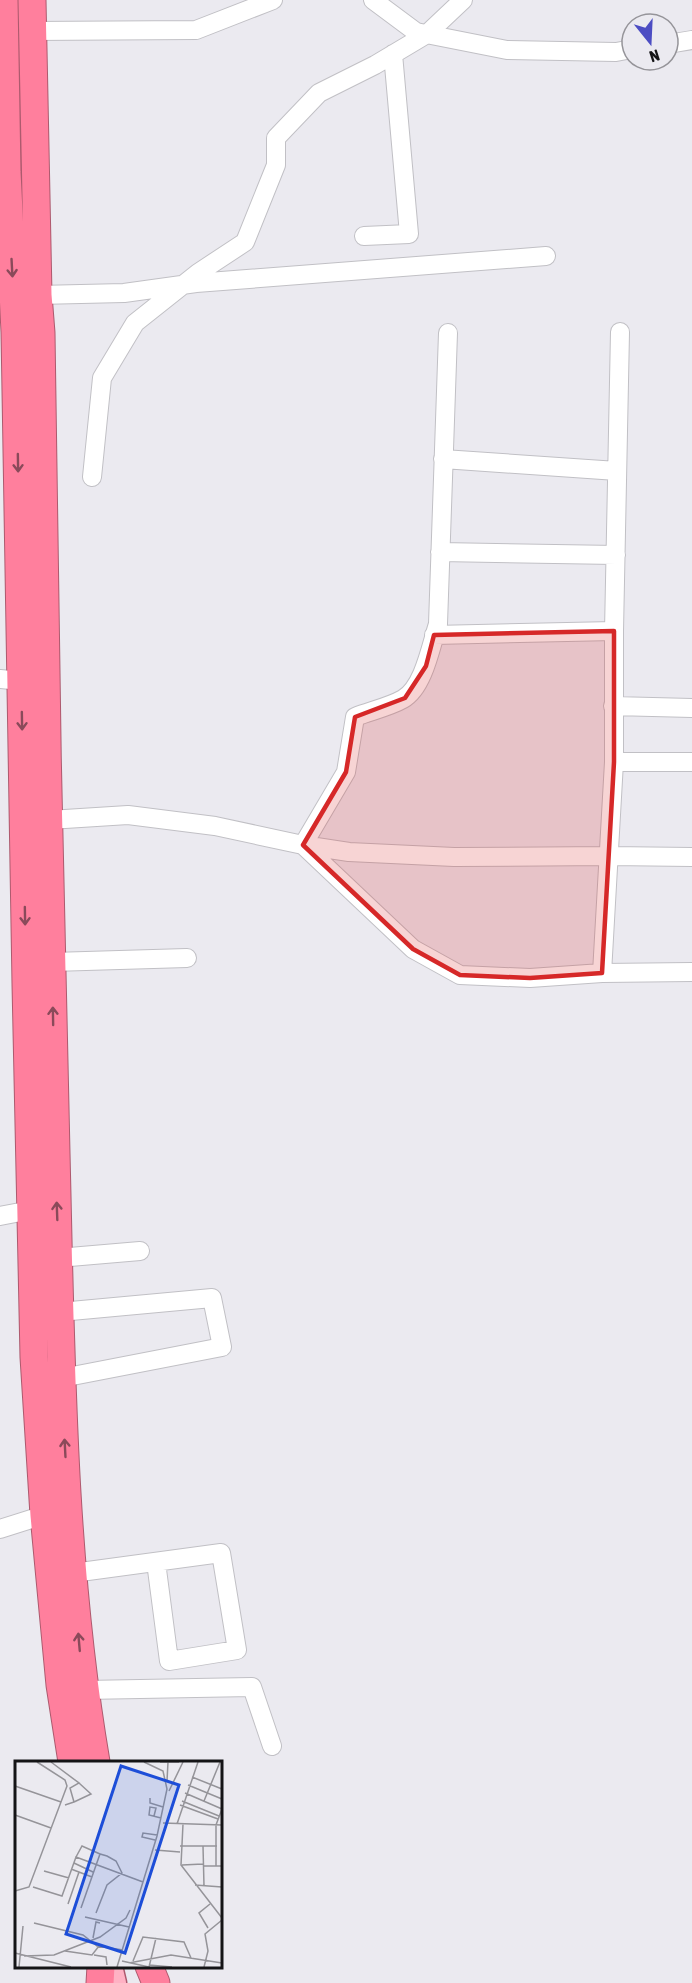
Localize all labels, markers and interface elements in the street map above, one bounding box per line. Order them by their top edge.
north arrow [620,12,680,72]
text: N [647,46,662,66]
one-way arrow [6,258,17,278]
one-way arrow [12,453,24,473]
one-way arrow [16,711,27,731]
one-way arrow [19,906,30,926]
one-way arrow [47,1007,59,1027]
one-way arrow [51,1201,63,1221]
one-way arrow [60,1438,71,1458]
one-way arrow [73,1633,84,1653]
inset map [15,1761,222,1968]

